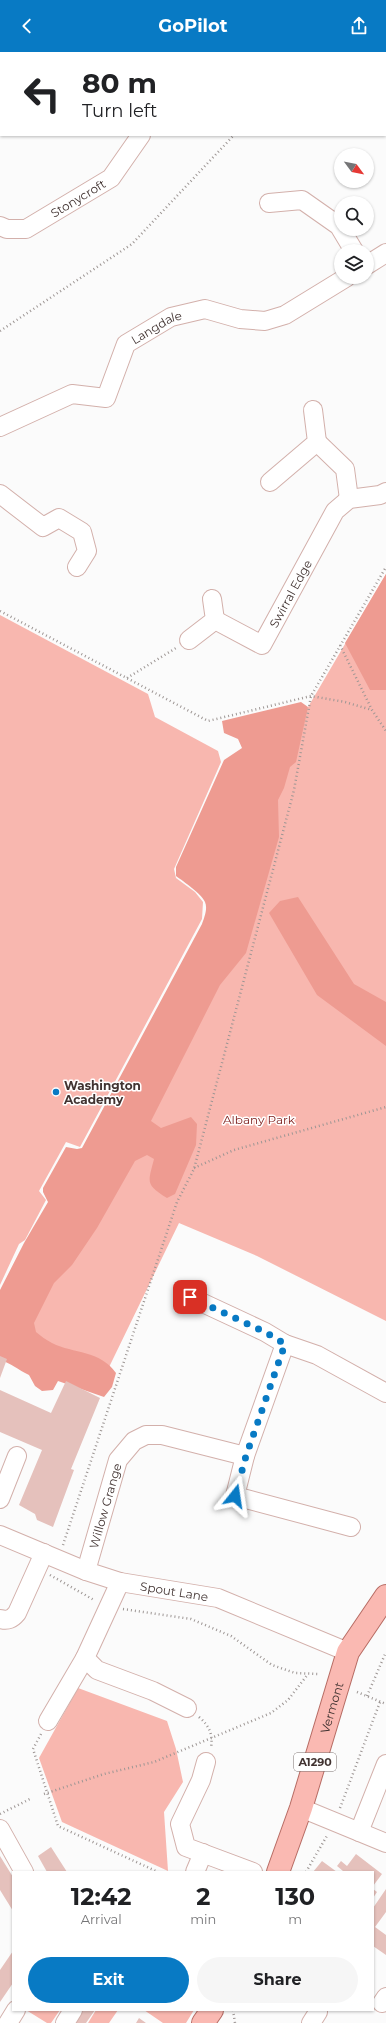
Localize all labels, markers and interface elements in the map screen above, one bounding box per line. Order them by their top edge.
icon: back [16,15,38,37]
text: GoPilot [158,15,228,37]
icon: share [348,15,370,37]
text: 80 m [82,66,157,100]
icon: left [16,68,68,120]
text: Turn left [82,100,157,122]
north arrow [334,148,374,188]
map controls [334,148,374,284]
street label: Stonycroft [47,176,108,220]
button: search [334,196,374,236]
button: layers [334,244,374,284]
street label: Langdale [128,307,183,347]
street label: Swirral Edge [266,557,315,630]
place label: Washington Academy [63,1078,141,1107]
marker: Washington Academy [51,1087,61,1097]
park label: Albany Park [223,1112,296,1127]
pin [173,1280,207,1314]
icon: arrive [179,1286,201,1308]
street label: Willow Grange [85,1461,124,1550]
position arrow [214,1475,256,1517]
street label: Spout Lane [139,1578,209,1604]
street label: Vermont [316,1680,346,1735]
road number: A1290 [294,1753,336,1771]
text: 12:42 [71,1882,131,1911]
text: 2 [196,1882,210,1911]
text: 130 [275,1882,315,1911]
text: Arrival [81,1911,122,1927]
text: min [190,1911,216,1927]
text: m [288,1911,302,1927]
button: Exit [28,1957,189,2003]
button: Share [197,1957,358,2003]

